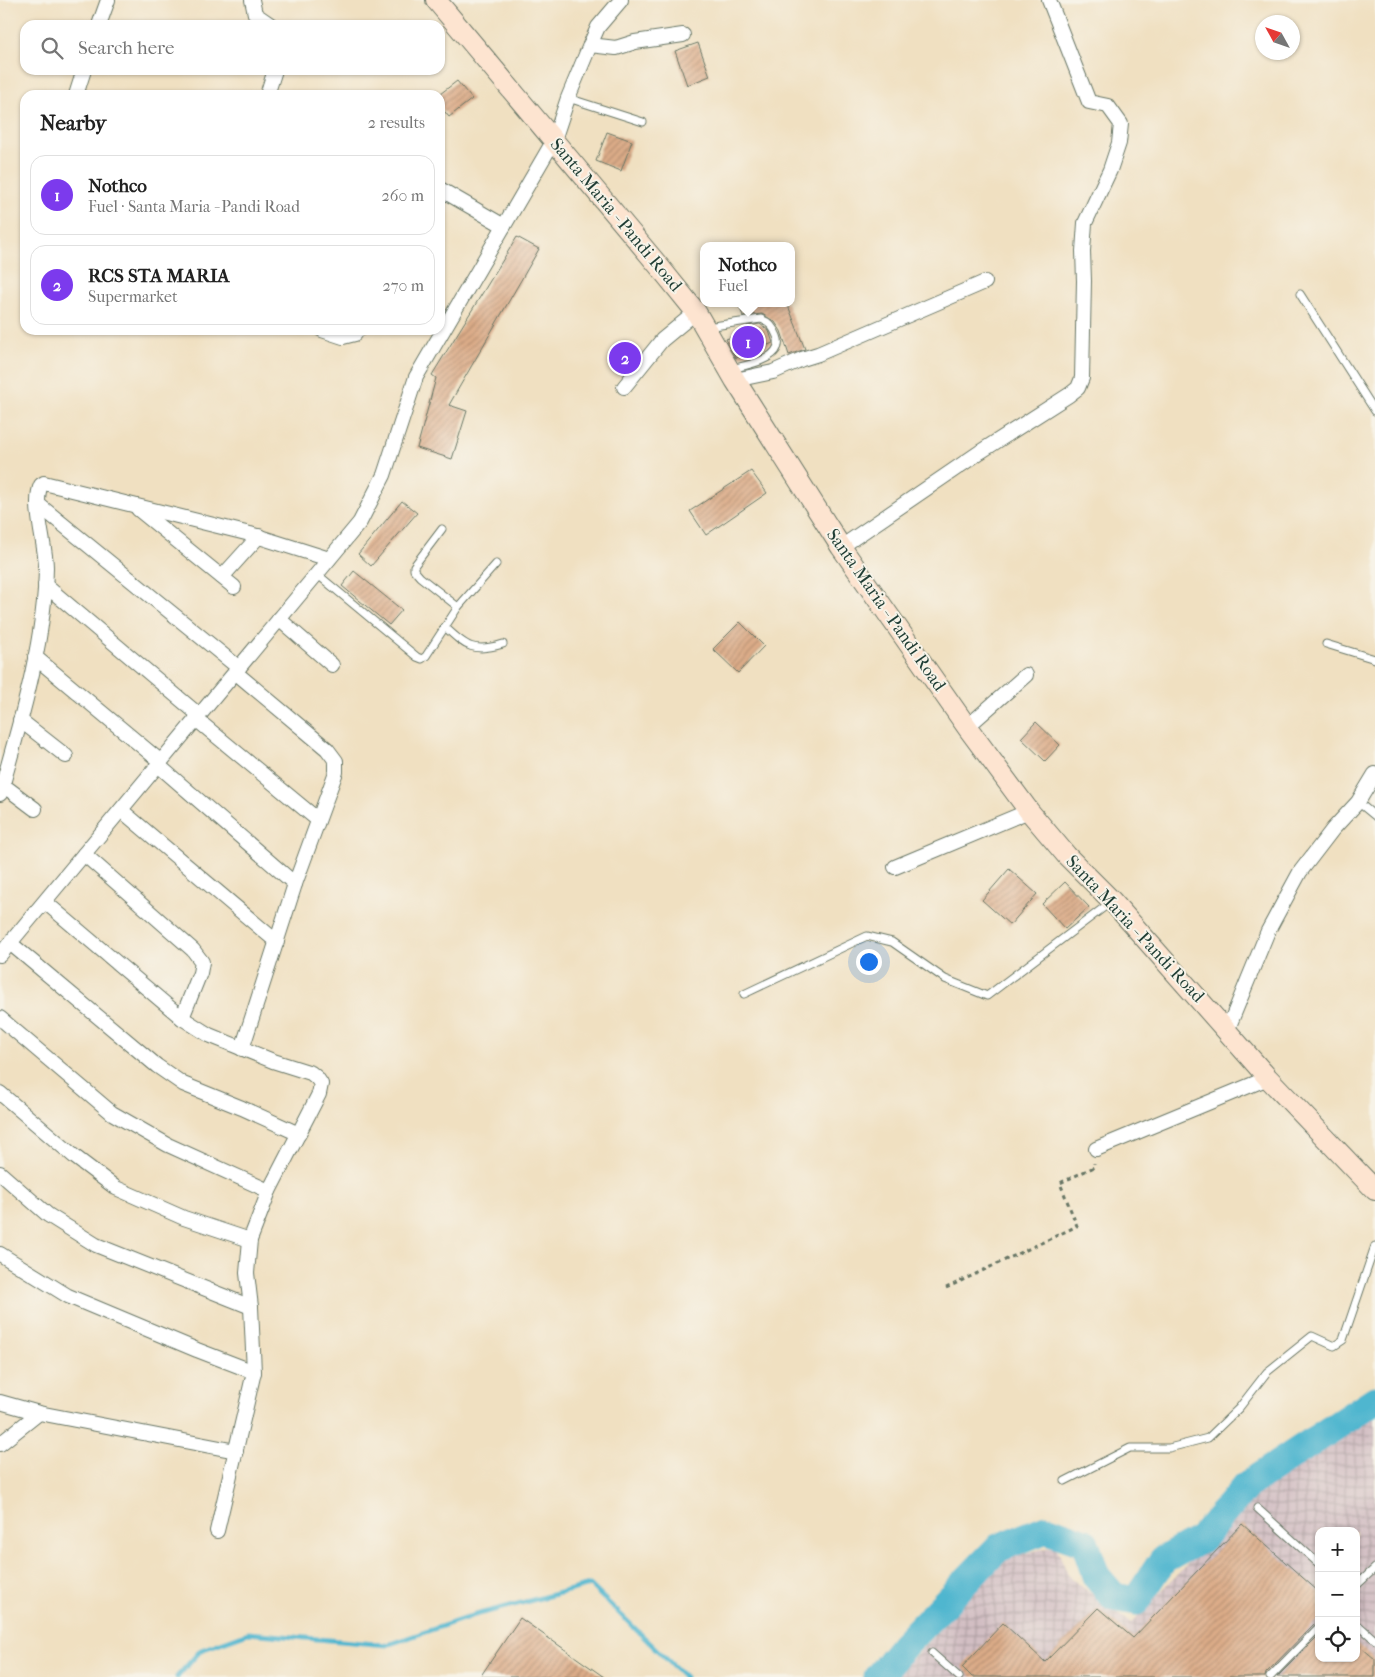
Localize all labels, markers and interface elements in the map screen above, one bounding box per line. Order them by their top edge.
north arrow [1255,15,1300,60]
search box [20,20,445,75]
icon: search [38,34,66,62]
text: Search here [78,37,174,59]
text: Nearby [40,111,106,135]
text: 2 results [368,113,425,132]
street label: Santa Maria - Pandi Road [546,134,686,296]
text: Nothco [88,175,147,197]
text: 1 [54,186,60,205]
text: 260 m [382,186,424,205]
text: Fuel · Santa Maria - Pandi Road [88,197,300,216]
popup [700,242,795,307]
text: Nothco [718,254,777,276]
text: RCS STA MARIA [88,265,230,287]
text: 2 [53,276,61,295]
text: 270 m [383,276,424,295]
text: Fuel [718,276,748,295]
text: Supermarket [88,287,178,306]
pin: 1 [732,323,764,361]
pin: 2 [609,339,641,377]
street label: Santa Maria - Pandi Road [822,525,950,695]
street label: Santa Maria - Pandi Road [1061,851,1209,1007]
your location [856,949,882,975]
map controls [1315,1527,1360,1662]
button: + [1315,1527,1360,1572]
button: − [1315,1572,1360,1617]
button: locate [1315,1617,1360,1662]

